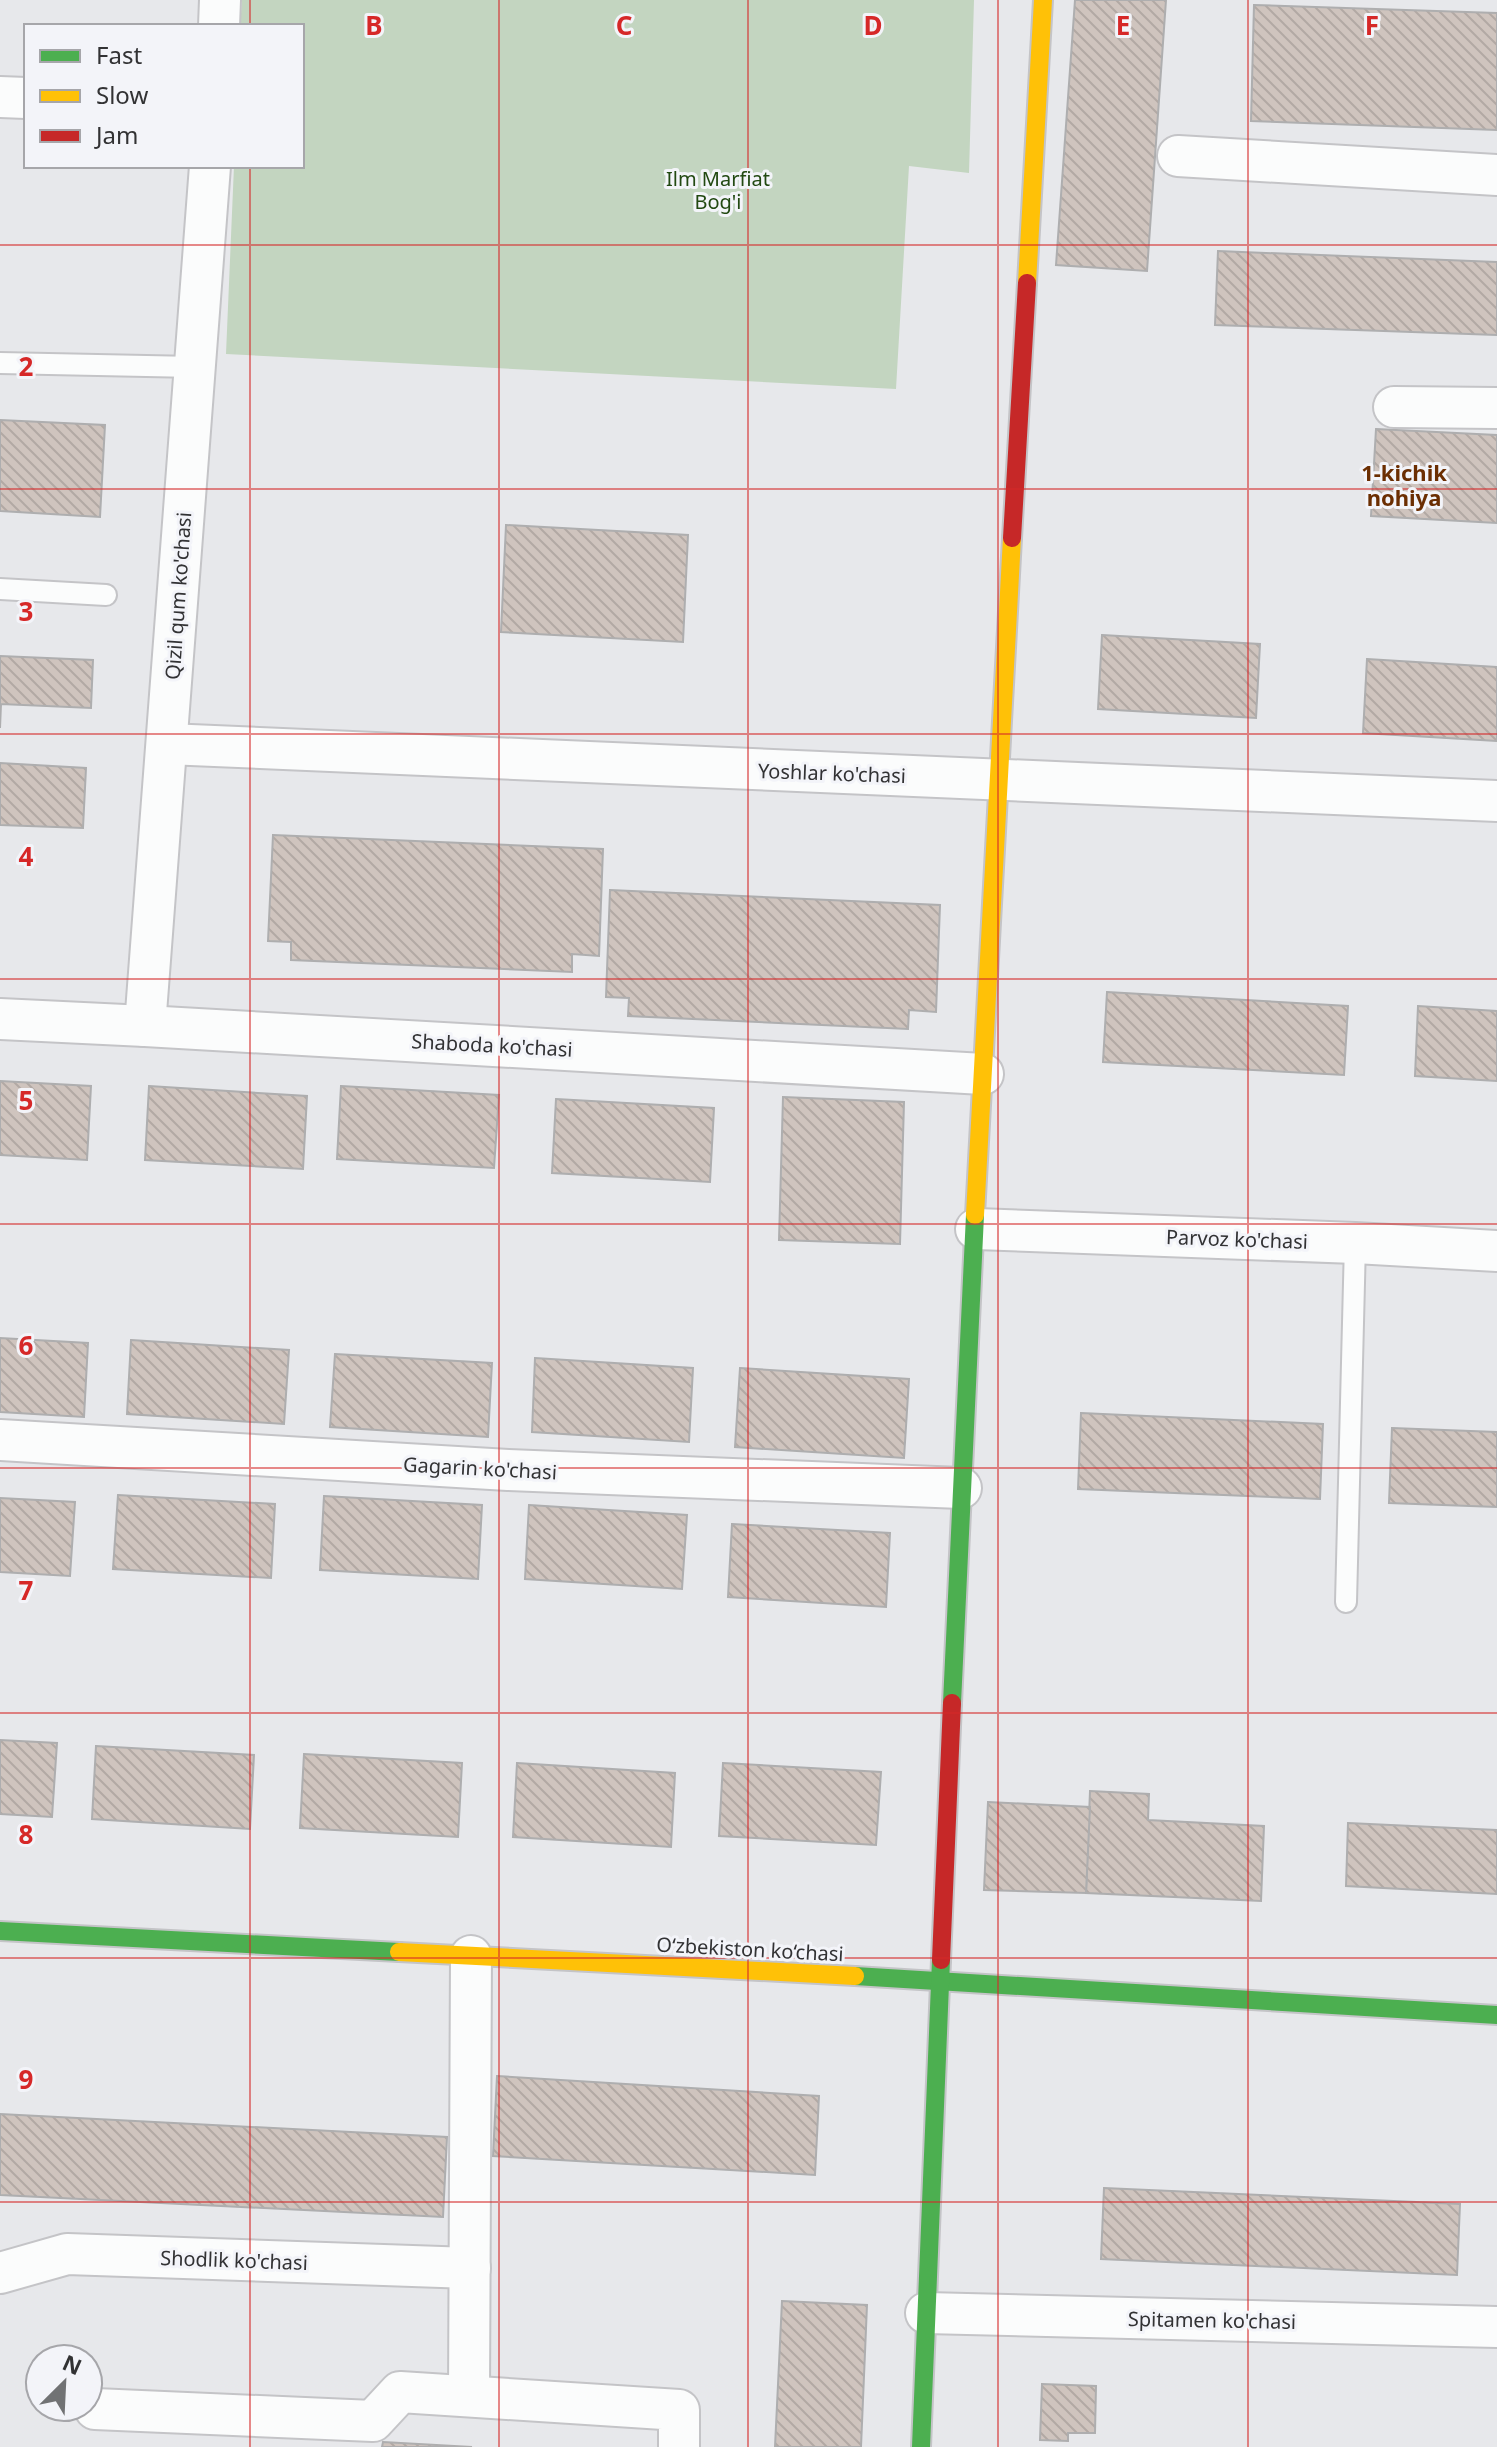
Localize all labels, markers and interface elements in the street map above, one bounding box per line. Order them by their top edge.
text: B [365,7,383,43]
text: C [616,7,632,43]
text: D [863,7,883,43]
text: E [1116,7,1130,43]
text: F [1365,7,1379,43]
legend [24,24,304,168]
text: Fast [96,38,142,71]
text: Slow [96,78,148,111]
text: Jam [94,118,138,151]
park label: Ilm Marfiat Bog'i [666,165,770,215]
text: 2 [19,348,34,384]
district label: 1-kichik nohiya [1361,457,1447,512]
street label: Qizil qum ko'chasi [159,511,197,681]
text: 3 [19,593,33,629]
street label: Yoshlar ko'chasi [758,757,906,789]
text: 4 [19,838,34,874]
street label: Shaboda ko'chasi [411,1027,573,1063]
text: 5 [19,1082,33,1118]
street label: Parvoz ko'chasi [1166,1223,1308,1255]
text: 6 [19,1327,34,1363]
street label: Gagarin ko'chasi [402,1450,558,1486]
text: 7 [19,1572,34,1608]
text: 8 [19,1816,33,1852]
street label: O‘zbekiston ko‘chasi [656,1931,844,1967]
text: 9 [19,2061,33,2097]
street label: Shodlik ko'chasi [160,2244,308,2276]
street label: Spitamen ko'chasi [1128,2305,1296,2335]
north arrow [24,2343,104,2423]
text: N [58,2346,87,2381]

